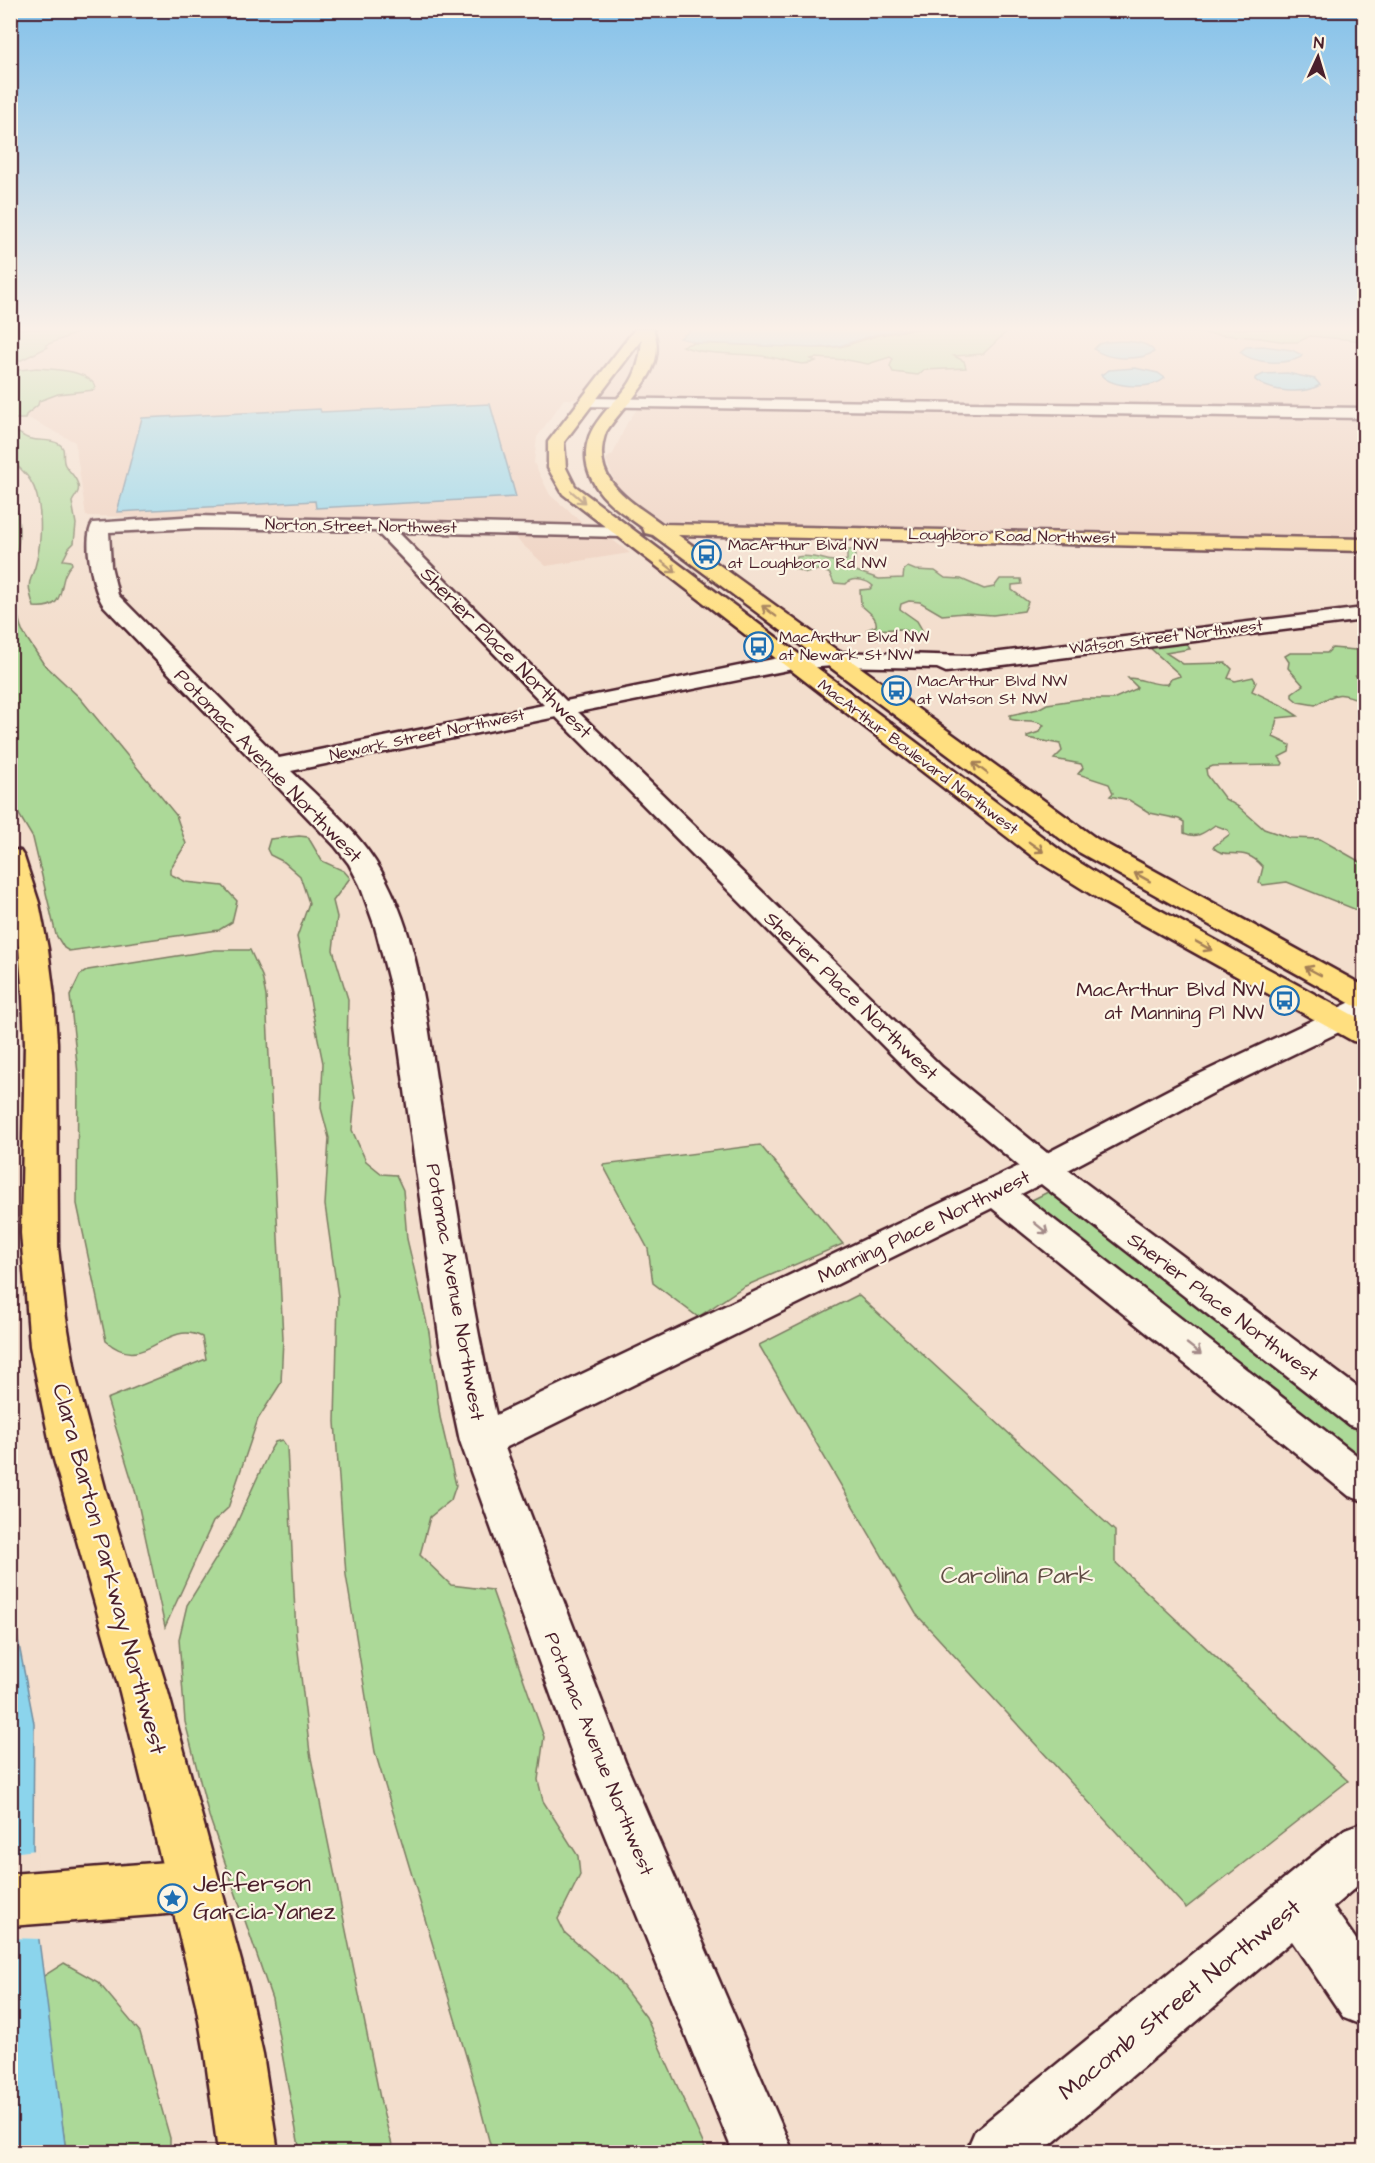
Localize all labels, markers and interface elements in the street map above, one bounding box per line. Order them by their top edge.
north arrow [1288,27,1348,87]
text: N [1313,32,1325,54]
one-way arrow [570,490,585,504]
street label: Norton Street Northwest [265,513,458,539]
street label: Loughboro Road Northwest [908,523,1117,550]
place label: MacArthur Blvd NW at Loughboro Rd NW [728,534,887,575]
bus stop icon: MacArthur Blvd NW at Loughboro Rd NW [691,538,723,570]
one-way arrow [661,560,677,573]
street label: Sherier Place Northwest [414,561,598,745]
one-way arrow [761,605,777,617]
street label: Watson Street Northwest [1068,614,1265,660]
place label: MacArthur Blvd NW at Newark St NW [779,626,929,666]
bus stop icon: MacArthur Blvd NW at Newark St NW [742,630,774,662]
street label: Potomac Avenue Northwest [167,663,369,869]
place label: MacArthur Blvd NW at Watson St NW [917,670,1067,710]
street label: MacArthur Boulevard Northwest [813,674,1023,840]
bus stop icon: MacArthur Blvd NW at Watson St NW [880,674,912,706]
street label: Newark Street Northwest [327,703,527,766]
one-way arrow [973,762,989,774]
one-way arrow [1027,841,1043,853]
one-way arrow [1133,871,1151,882]
street label: Sherier Place Northwest [757,905,945,1087]
one-way arrow [1195,940,1212,952]
one-way arrow [1305,965,1322,977]
place label: MacArthur Blvd NW at Manning Pl NW [1076,976,1264,1028]
bus stop icon: MacArthur Blvd NW at Manning Pl NW [1269,985,1301,1017]
street label: Potomac Avenue Northwest [419,1161,491,1423]
street label: Manning Place Northwest [813,1163,1036,1292]
one-way arrow [1033,1221,1049,1234]
street label: Sherier Place Northwest [1122,1226,1324,1388]
one-way arrow [1186,1342,1202,1355]
street label: Clara Barton Parkway Northwest [42,1380,175,1759]
park label: Carolina Park [941,1559,1094,1593]
street label: Potomac Avenue Northwest [537,1628,661,1880]
place label: Jefferson Garcia-Yanez [193,1867,336,1929]
place icon: Jefferson Garcia-Yanez [156,1882,188,1914]
street label: Macomb Street Northwest [1051,1891,1309,2109]

